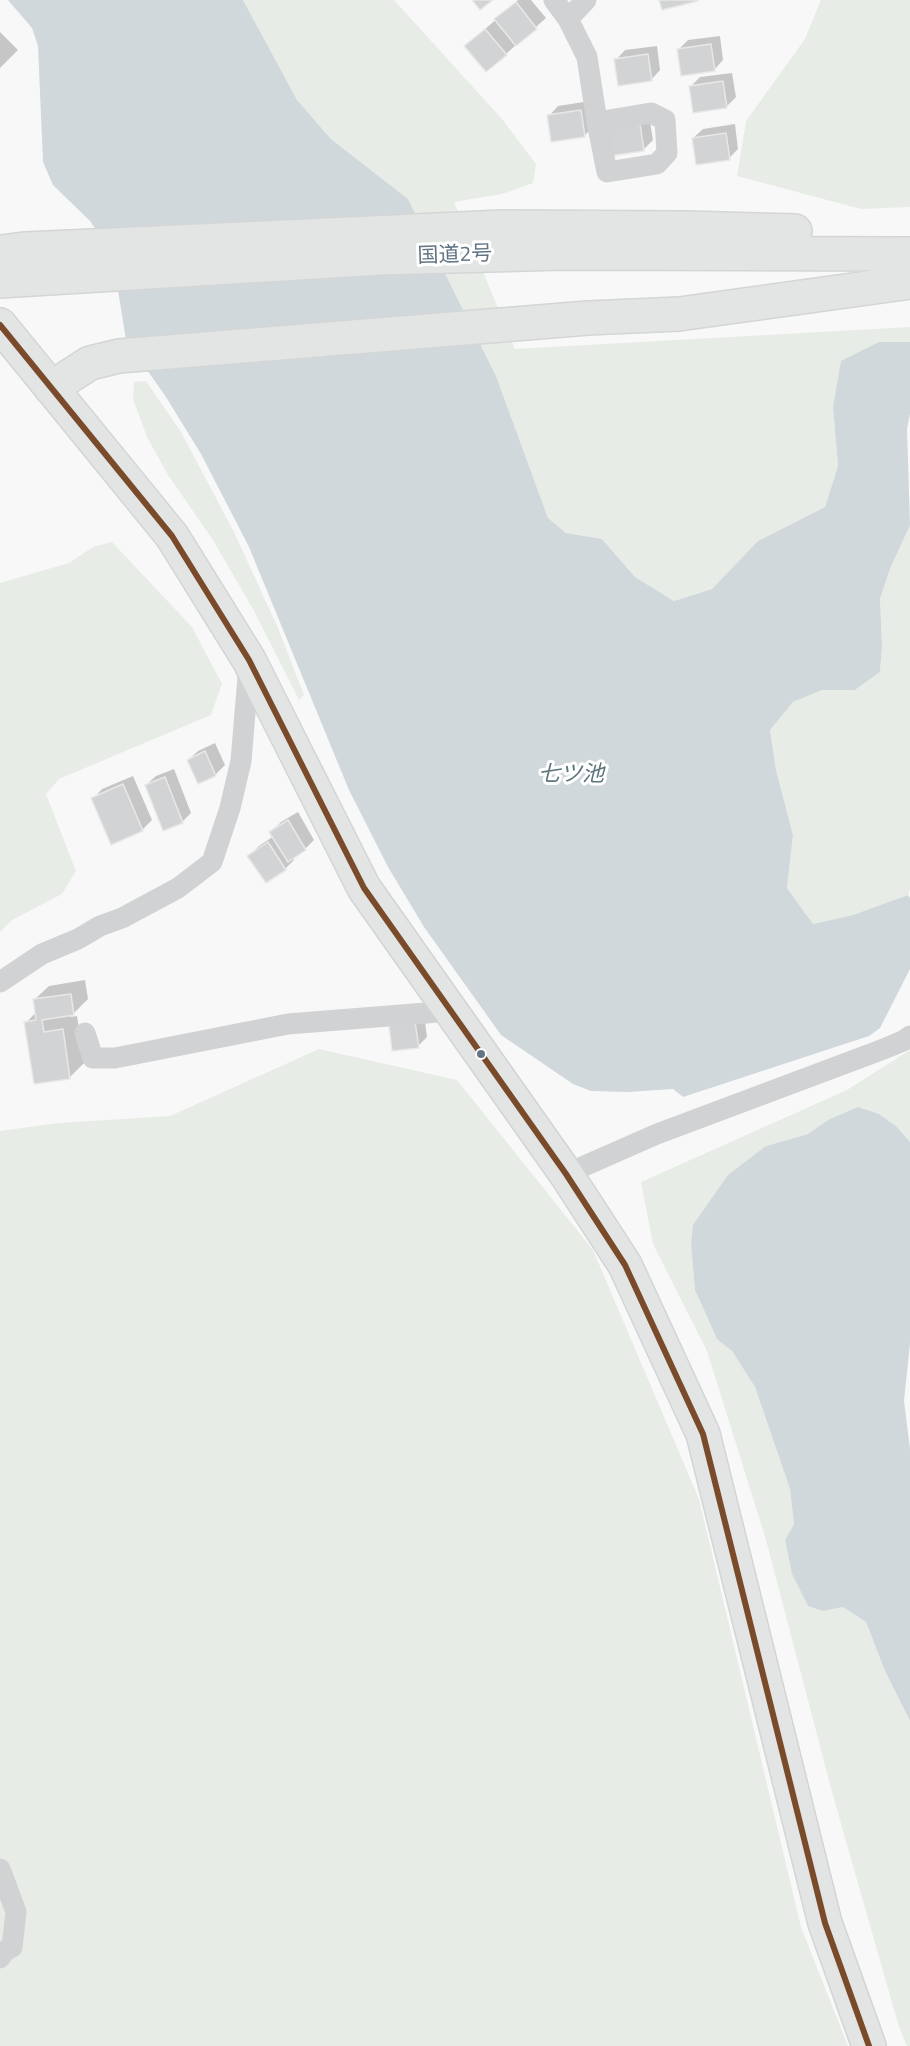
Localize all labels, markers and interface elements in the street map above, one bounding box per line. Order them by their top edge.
street label: 国道2号 [417,242,493,270]
water label: 七ツ池 [538,763,604,789]
unlabelled marker [475,1048,487,1060]

